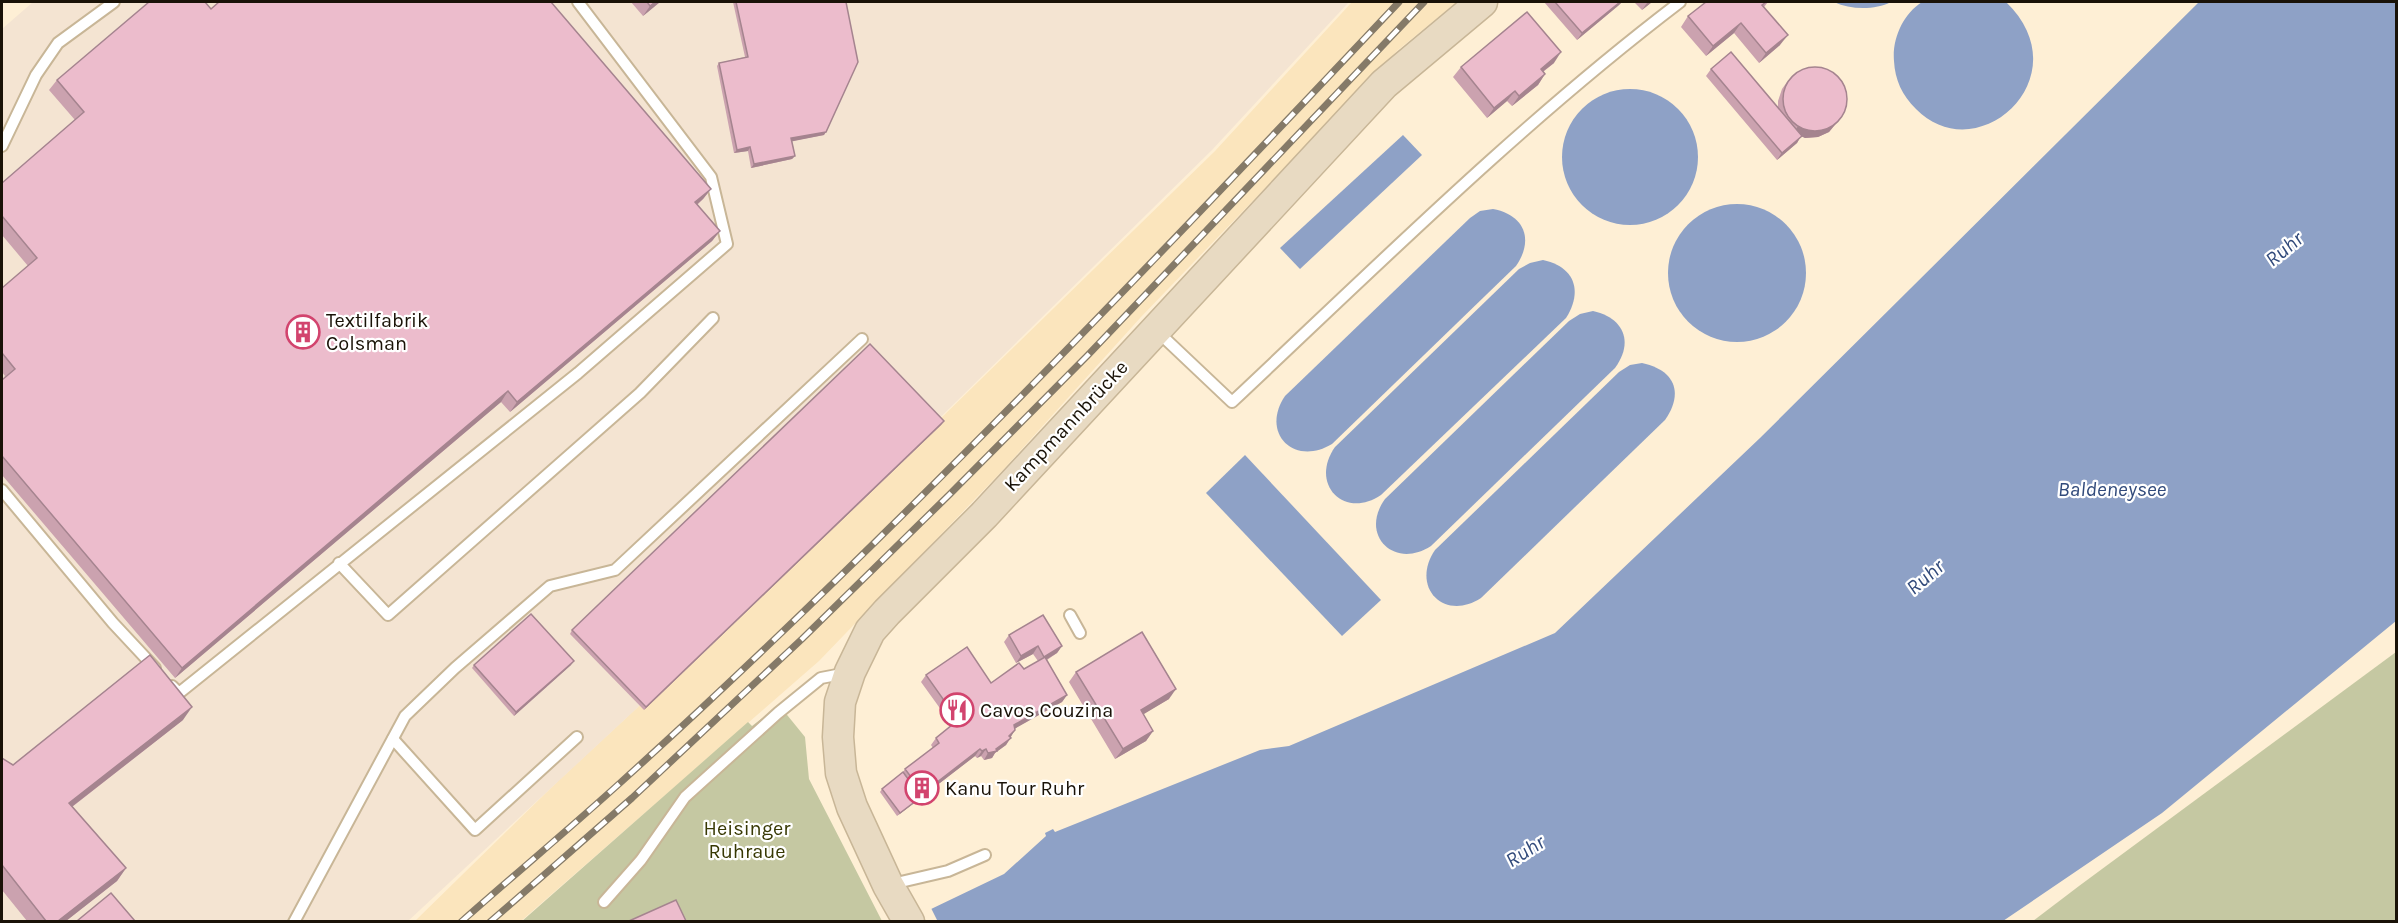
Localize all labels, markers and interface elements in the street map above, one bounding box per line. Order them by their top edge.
water label: Ruhr [2260,226,2308,271]
place label: Textilfabrik Colsman [326,309,428,355]
building icon: Textilfabrik Colsman [285,314,321,350]
street label: Kampmannbrücke [999,356,1133,496]
water label: Baldeneysee [2058,477,2166,501]
water label: Ruhr [1901,554,1949,600]
restaurant icon: Cavos Couzina [939,692,975,728]
place label: Cavos Couzina [980,699,1113,722]
building icon: Kanu Tour Ruhr [904,770,940,806]
place label: Kanu Tour Ruhr [945,777,1085,800]
park label: Heisinger Ruhraue [704,817,791,863]
water label: Ruhr [1501,829,1550,872]

